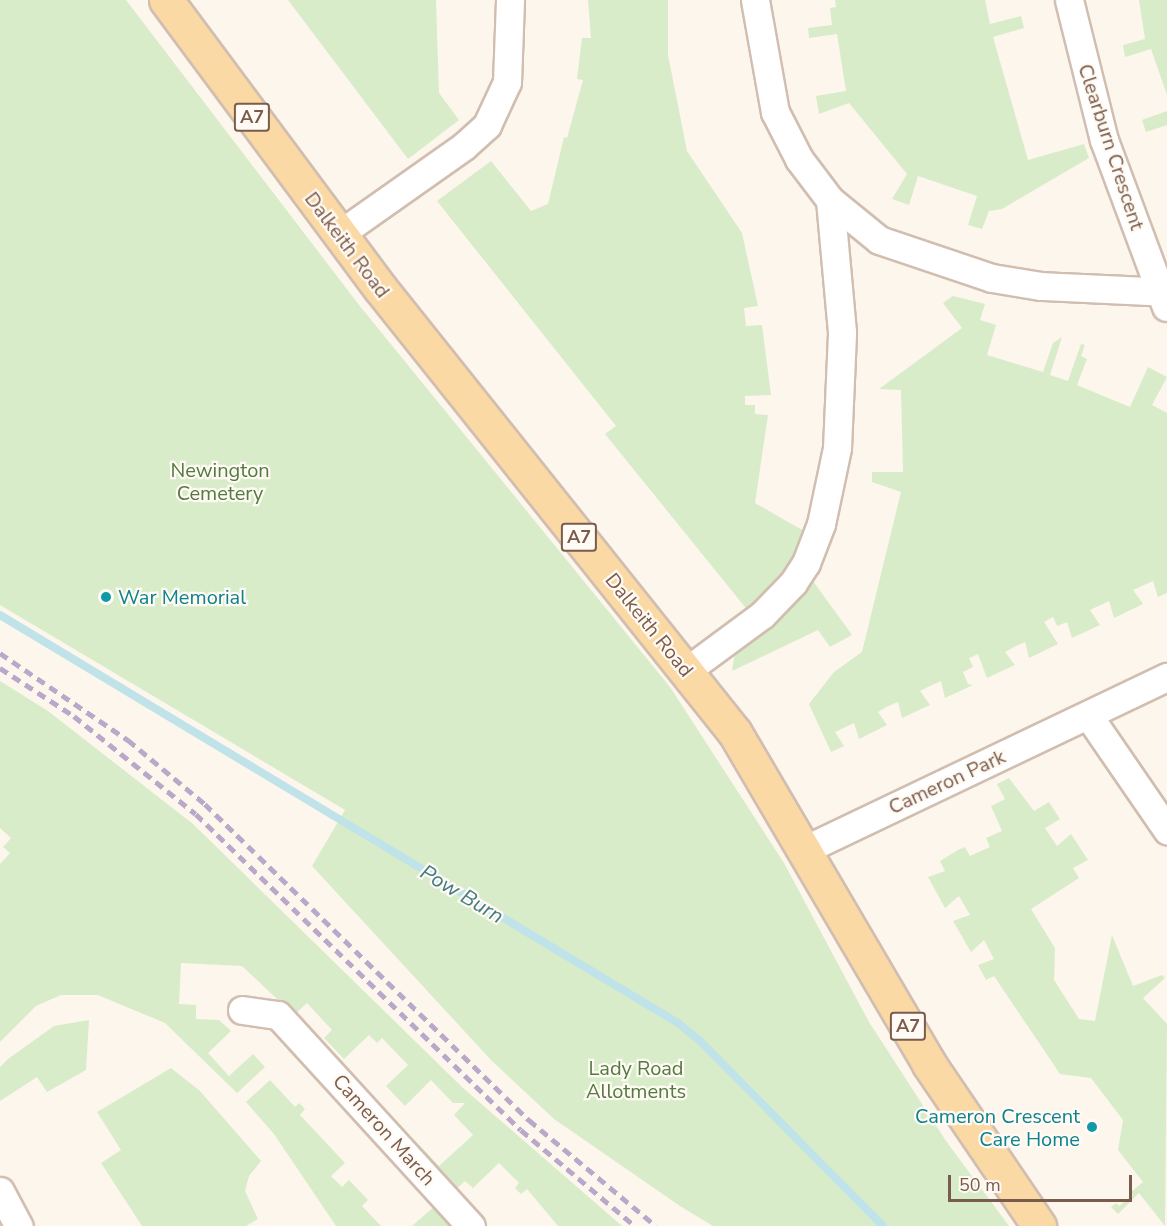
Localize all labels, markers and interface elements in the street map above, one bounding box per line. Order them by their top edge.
street label: Clearburn Crescent [1073,61,1149,233]
road number: A7 [232,102,272,132]
street label: Dalkeith Road [299,187,395,303]
park label: Newington Cemetery [170,458,270,505]
road number: A7 [560,522,598,552]
street label: Dalkeith Road [600,568,698,682]
place label: War Memorial [118,585,246,609]
marker: War Memorial [99,590,113,604]
street label: Cameron Park [885,744,1009,820]
water label: Pow Burn [416,859,508,929]
road number: A7 [888,1011,928,1041]
park label: Lady Road Allotments [586,1057,686,1104]
street label: Cameron March [328,1069,440,1191]
place label: Cameron Crescent Care Home [915,1104,1080,1151]
marker: Cameron Crescent Care Home [1085,1120,1099,1134]
scale bar [951,1163,1136,1201]
text: 50 m [959,1173,1001,1197]

